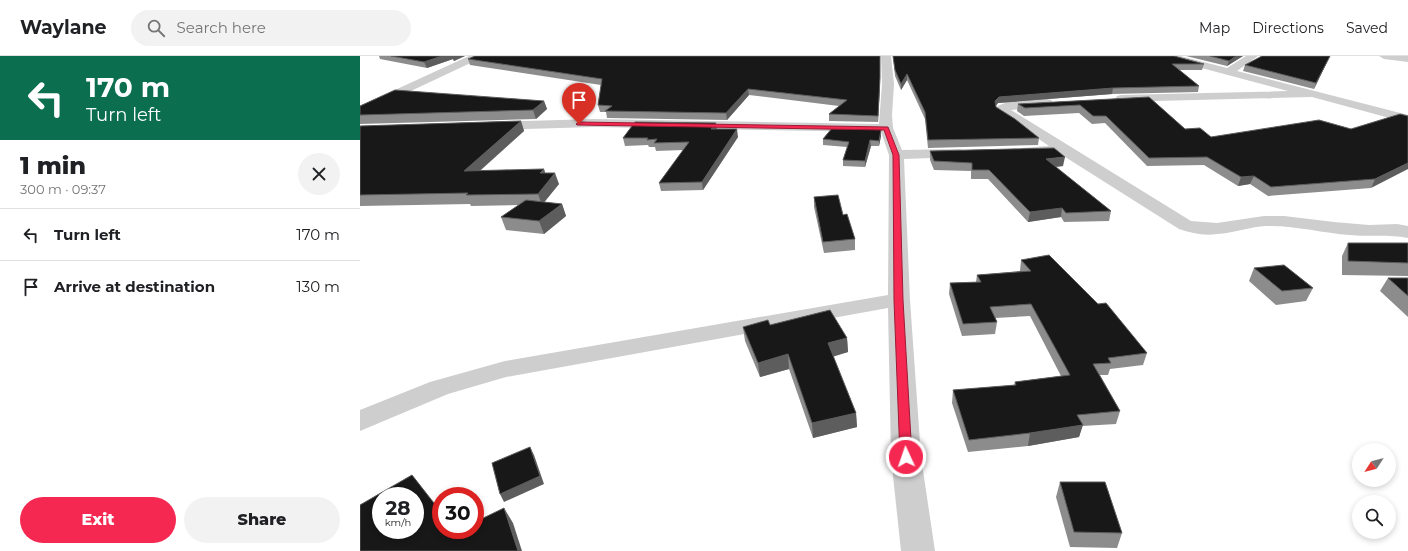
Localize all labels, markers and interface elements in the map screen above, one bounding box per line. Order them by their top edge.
search box [131,10,411,46]
text: Waylane [20,16,107,39]
icon: search [145,17,167,39]
text: Search here [177,18,266,37]
text: Map [1199,19,1230,37]
text: Directions [1252,19,1324,37]
text: Saved [1346,19,1388,37]
text: 170 m [86,70,170,104]
icon: left [20,72,72,124]
pin [562,83,596,124]
icon: arrive [568,89,590,111]
text: Turn left [86,104,161,126]
text: 1 min [20,151,86,180]
button: close [298,153,340,195]
text: 300 m · 09:37 [20,181,106,197]
icon: left [20,224,42,246]
text: Turn left [54,225,121,244]
text: 170 m [296,225,340,244]
icon: arrive [20,276,42,298]
text: Arrive at destination [54,277,215,296]
text: 130 m [296,277,340,296]
position arrow [885,436,927,478]
north arrow [1352,443,1396,487]
map controls [1352,443,1396,539]
speed limit sign: 30 [432,487,484,539]
button: search [1352,495,1396,539]
text: 28 [386,496,411,520]
button: Exit [20,497,176,543]
button: Share [184,497,340,543]
text: km/h [385,516,411,529]

